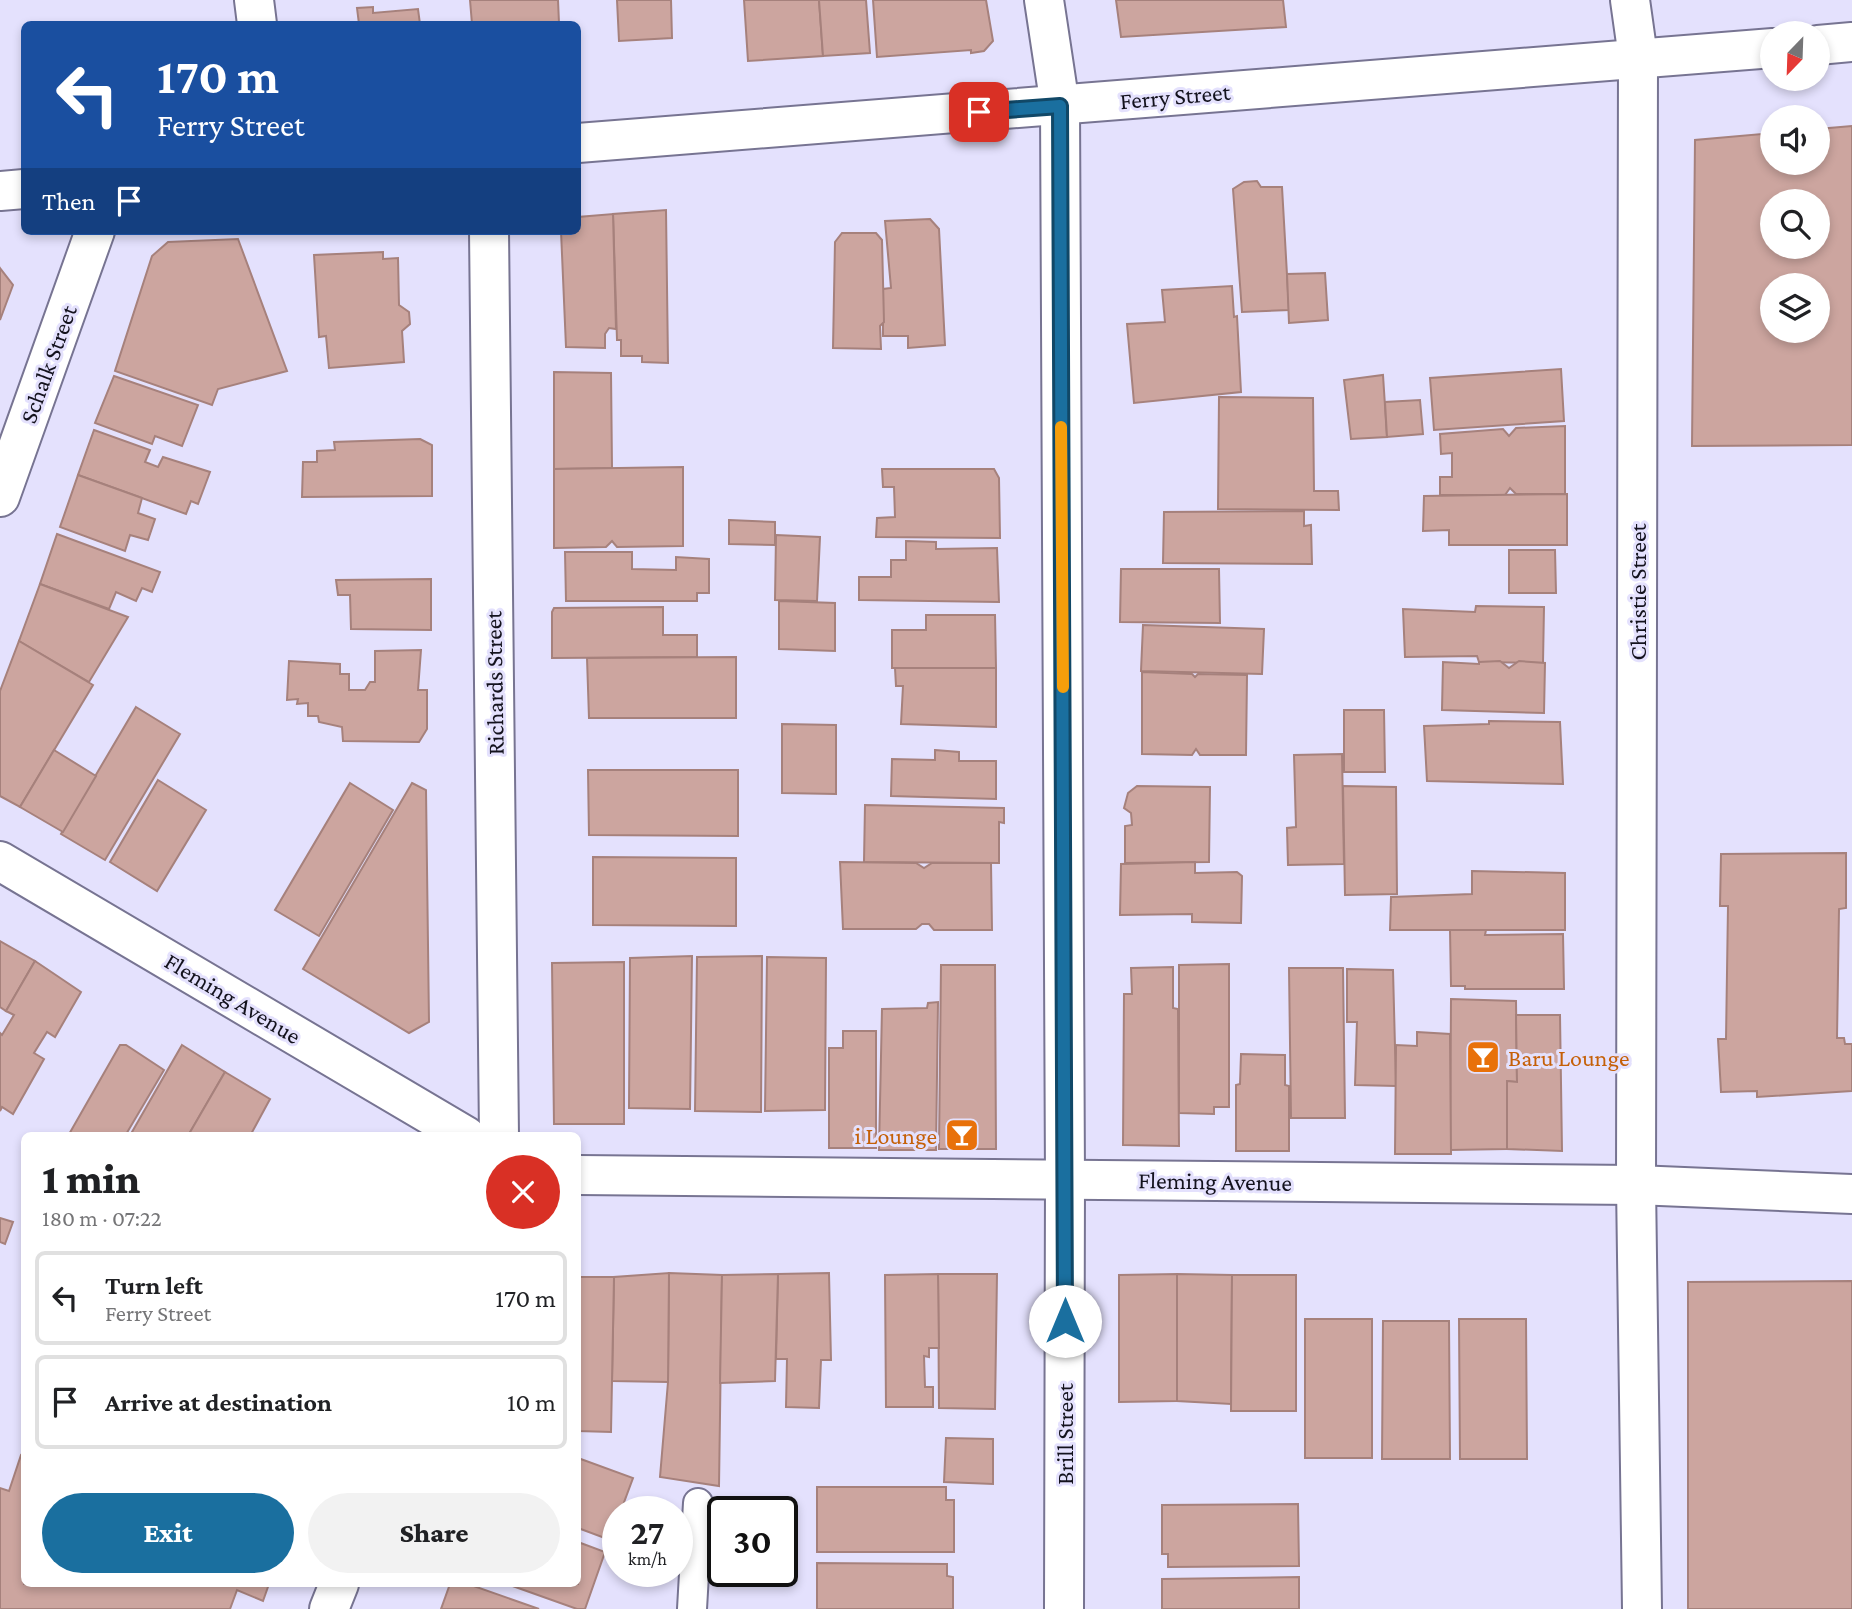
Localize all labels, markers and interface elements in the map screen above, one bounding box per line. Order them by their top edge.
north arrow [1760,21,1830,91]
map controls [1760,21,1830,343]
icon: left [42,49,133,140]
text: 170 m [157,49,279,104]
street label: Ferry Street [1119,78,1232,114]
pin [949,82,1009,142]
icon: arrive [960,93,998,131]
button: sound [1760,105,1830,175]
text: Ferry Street [157,107,305,143]
icon: arrive [110,182,148,220]
text: Then [42,187,96,216]
button: search [1760,189,1830,259]
button: layers [1760,273,1830,343]
street label: Schalk Street [14,300,82,427]
street label: Christie Street [1624,523,1651,660]
street label: Richards Street [479,610,509,755]
street label: Fleming Avenue [160,947,306,1049]
bar icon: Baru Lounge [1464,1038,1502,1076]
place label: Baru Lounge [1508,1044,1630,1071]
bar icon: i Lounge [943,1116,981,1154]
place label: i Lounge [855,1122,937,1149]
text: 1 min [42,1155,140,1202]
button: close [486,1155,560,1229]
street label: Fleming Avenue [1138,1166,1292,1196]
text: 180 m · 07:22 [42,1205,162,1231]
text: Turn left [105,1271,203,1300]
icon: left [46,1279,84,1317]
text: 170 m [495,1284,556,1313]
position arrow [1028,1284,1102,1358]
text: Ferry Street [105,1300,211,1326]
street label: Brill Street [1051,1382,1078,1485]
icon: arrive [46,1383,84,1421]
text: Arrive at destination [105,1388,332,1417]
text: 10 m [507,1388,556,1417]
button: Exit [42,1493,294,1573]
button: Share [308,1493,560,1573]
speed limit sign: 30 [707,1496,798,1587]
text: 27 [631,1513,664,1552]
text: km/h [628,1549,667,1569]

